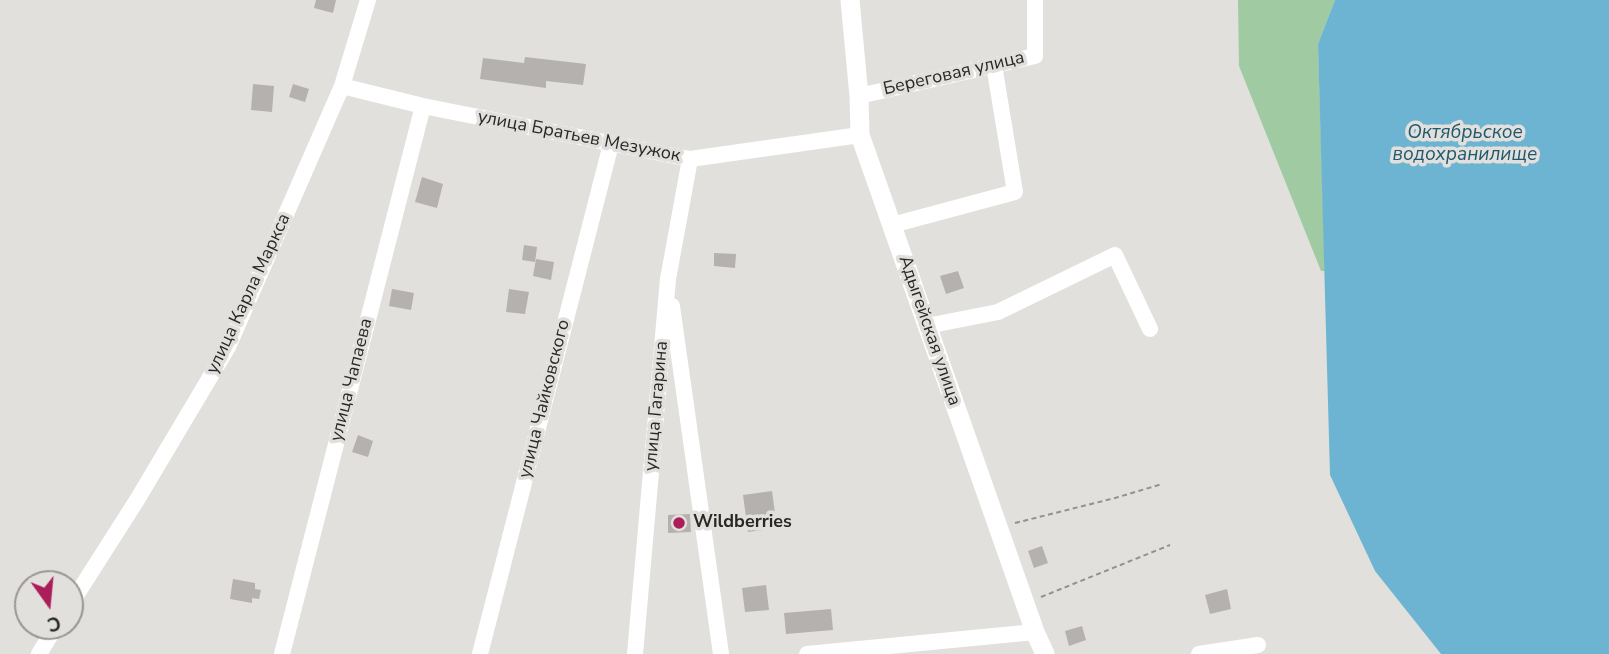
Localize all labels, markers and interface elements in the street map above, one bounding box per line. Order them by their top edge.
street label: Береговая улица [881,47,1027,101]
street label: улица Братьев Мезужок [476,107,682,167]
water label: Октябрьское водохранилище [1393,122,1537,166]
street label: улица Карла Маркса [202,210,296,378]
street label: Адыгейская улица [893,253,965,409]
street label: улица Чапаева [326,316,378,444]
street label: улица Чайковского [515,317,575,481]
street label: улица Гагарина [641,340,673,472]
place label: Wildberries [693,512,792,534]
marker: Wildberries [671,515,687,531]
north arrow [14,570,84,640]
text: С [44,609,64,638]

